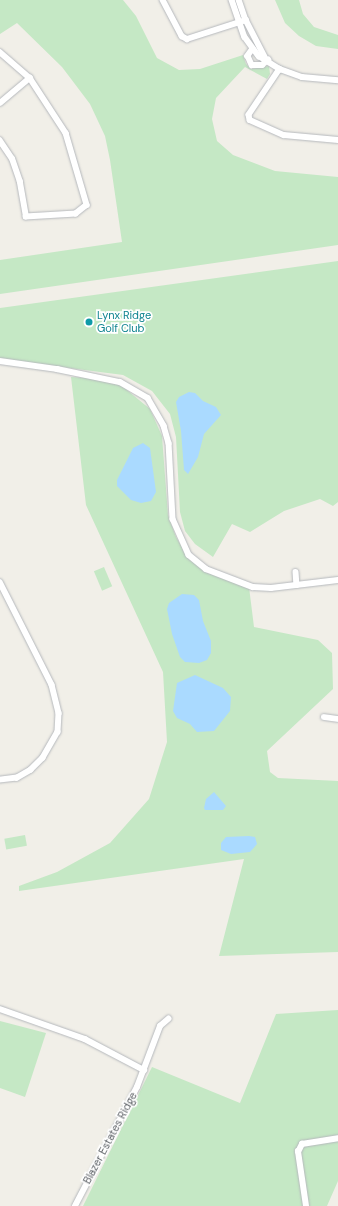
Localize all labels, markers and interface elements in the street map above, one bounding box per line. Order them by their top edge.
place label: Lynx Ridge Golf Club [97,309,151,335]
marker: Lynx Ridge Golf Club [84,317,94,327]
street label: Blazer Estates Ridge [80,1090,140,1186]

